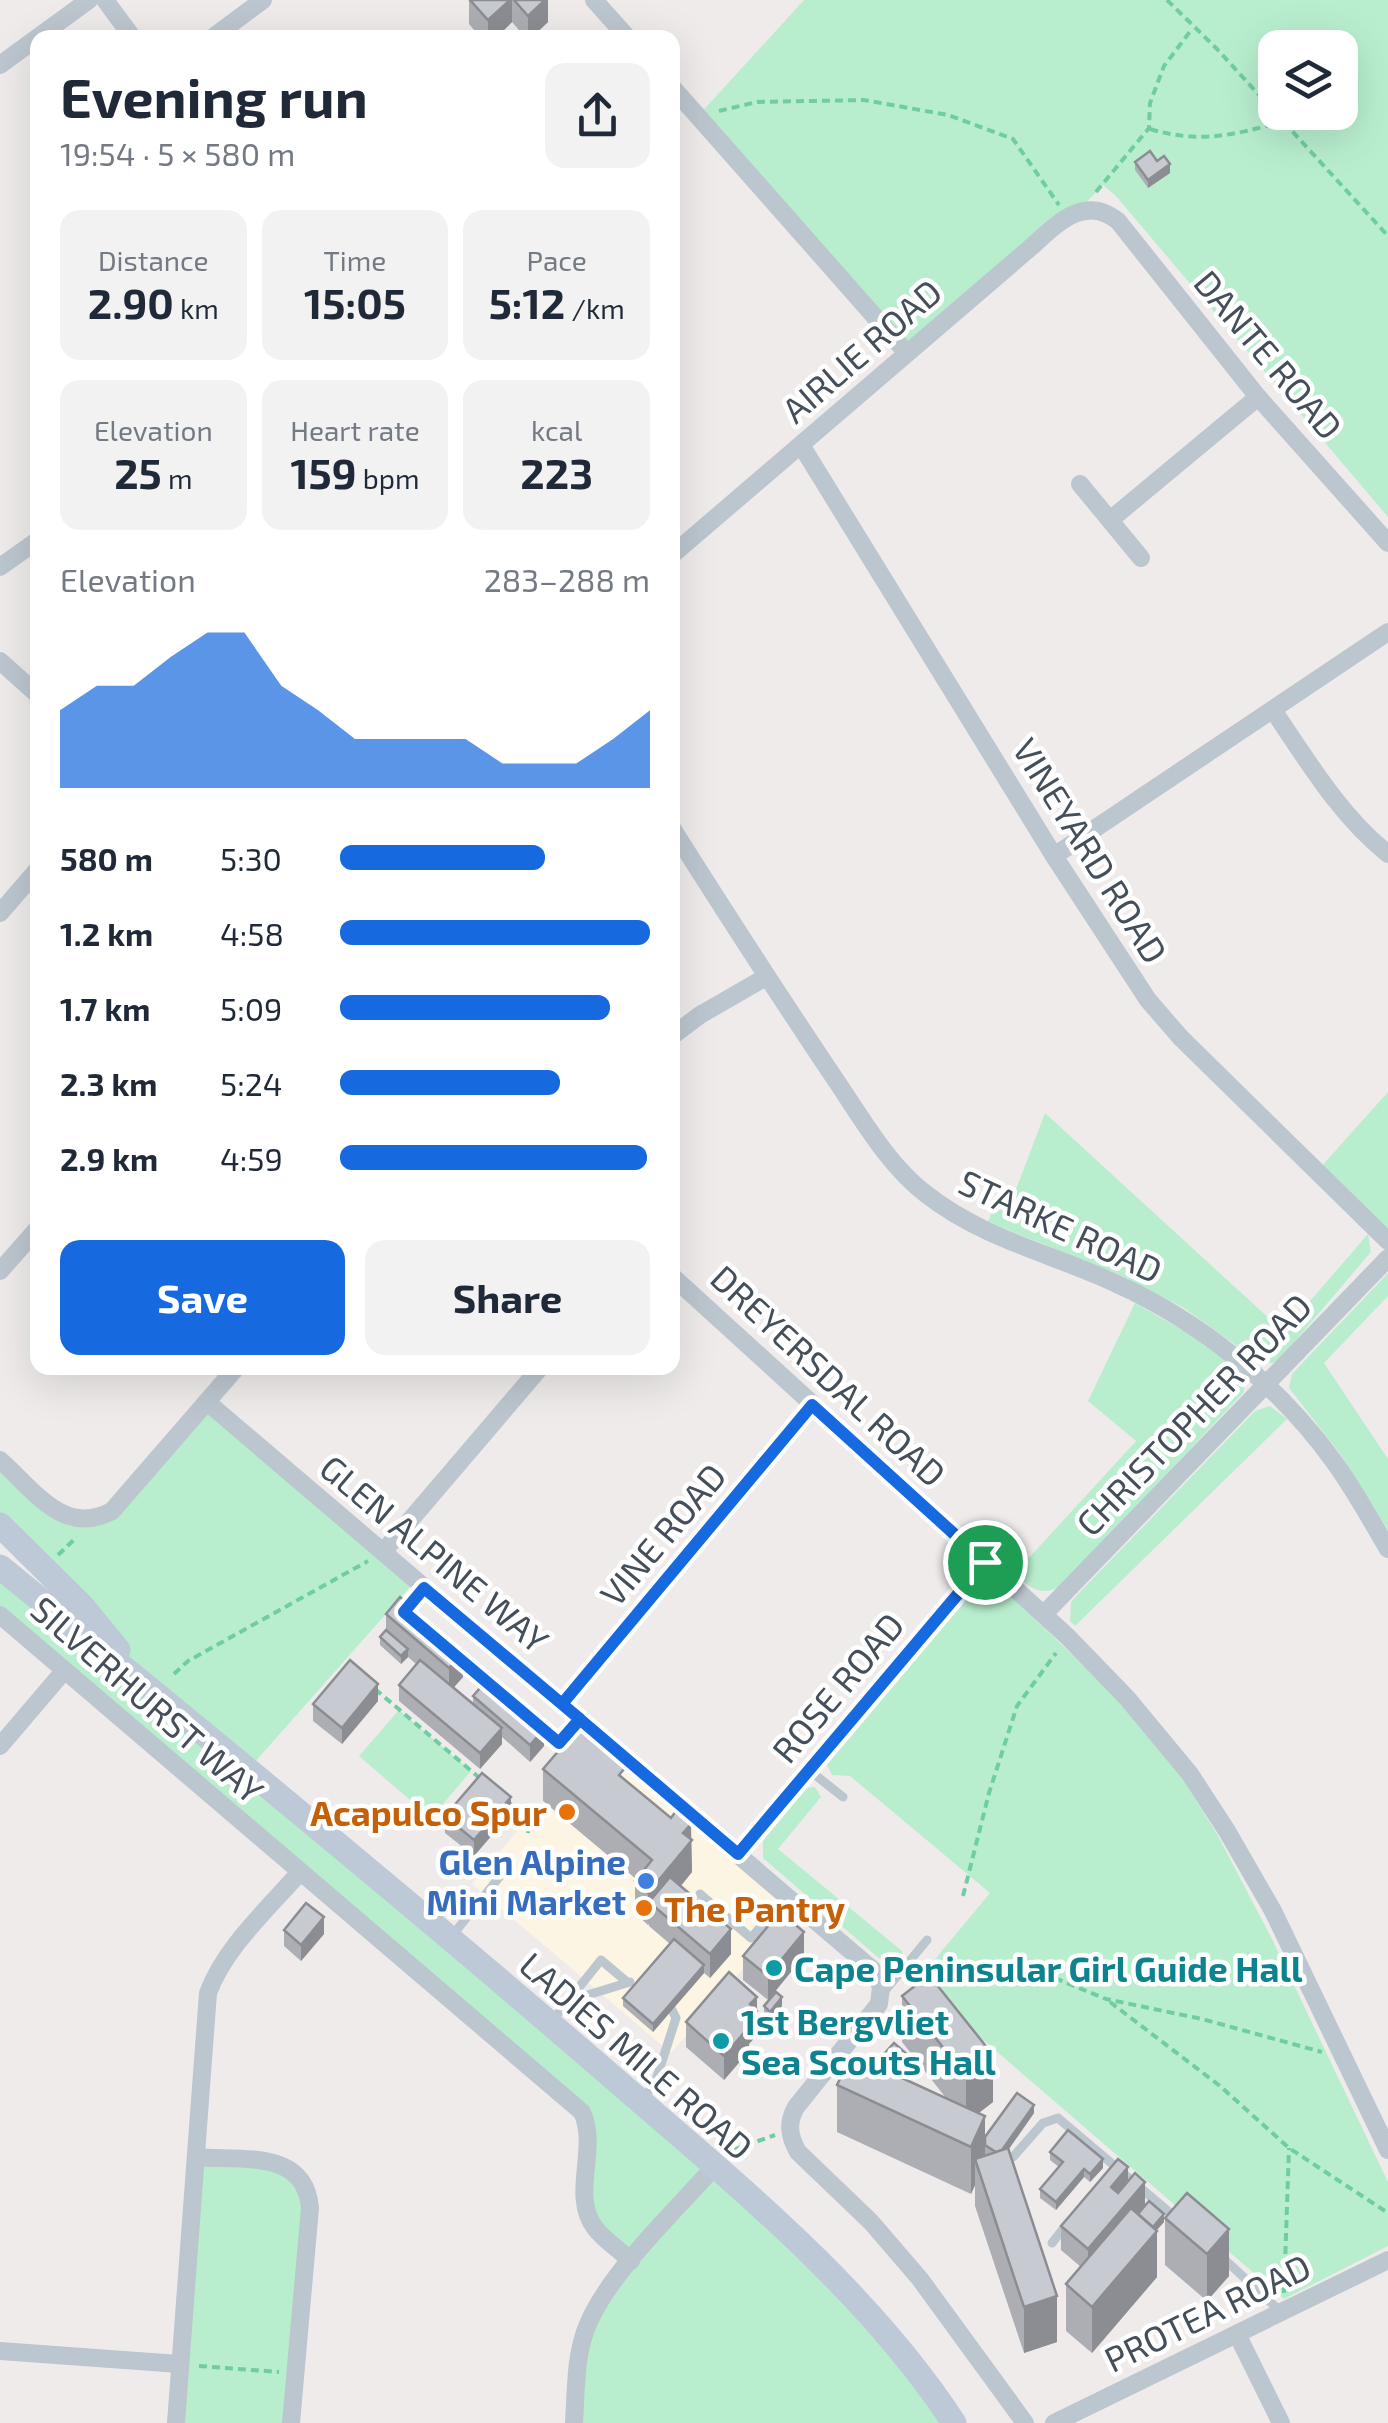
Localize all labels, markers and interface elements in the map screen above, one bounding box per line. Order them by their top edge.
map controls [1258,30,1358,130]
button: layers [1258,30,1358,130]
text: Evening run [60,63,368,129]
button: share [545,63,650,168]
text: 19:54 · 5 × 580 m [60,134,295,172]
text: Distance [98,243,209,277]
text: Time [324,243,386,277]
text: Pace [527,243,587,277]
street label: DANTE ROAD [1186,261,1352,447]
street label: AIRLIE ROAD [773,270,949,430]
text: 2.90 [88,277,174,327]
text: 15:05 [304,277,406,327]
text: 5:12 [489,277,565,327]
text: km [174,291,219,325]
text: /km [565,291,625,325]
text: Elevation [94,413,213,447]
text: Heart rate [290,413,420,447]
text: kcal [531,413,582,447]
text: 25 [114,447,162,497]
text: 159 [290,447,357,497]
text: 223 [520,447,593,497]
text: m [162,461,193,495]
text: bpm [357,461,420,495]
text: Elevation [60,560,196,598]
text: 283–288 m [484,560,650,598]
street label: VINEYARD ROAD [1005,730,1177,970]
text: 580 m [60,839,153,877]
text: 5:30 [220,839,282,877]
text: 1.2 km [60,914,153,952]
text: 4:58 [220,914,284,952]
text: 1.7 km [60,989,150,1027]
text: 5:09 [220,989,282,1027]
text: 2.3 km [60,1064,158,1102]
text: 5:24 [220,1064,282,1102]
text: 2.9 km [60,1139,158,1177]
text: 4:59 [220,1139,283,1177]
street label: STARKE ROAD [953,1160,1169,1290]
button: Save [60,1240,345,1355]
button: Share [365,1240,650,1355]
street label: DREYERSDAL ROAD [703,1256,955,1494]
street label: CHRISTOPHER ROAD [1067,1284,1319,1544]
street label: GLEN ALPINE WAY [312,1445,558,1661]
street label: VINE ROAD [590,1454,734,1614]
pin [943,1520,1028,1605]
icon: arrive [958,1535,1013,1590]
street label: SILVERHURST WAY [23,1587,273,1811]
street label: ROSE ROAD [762,1604,912,1770]
place label: Acapulco Spur [310,1791,547,1833]
marker: Acapulco Spur [556,1801,578,1823]
place label: Glen Alpine Mini Market [426,1840,626,1922]
marker: Glen Alpine Mini Market [635,1870,657,1892]
place label: The Pantry [664,1887,845,1930]
marker: The Pantry [633,1897,655,1919]
street label: LADIES MILE ROAD [512,1943,762,2167]
place label: Cape Peninsular Girl Guide Hall [794,1947,1303,1989]
marker: Cape Peninsular Girl Guide Hall [763,1957,785,1979]
place label: 1st Bergvliet Sea Scouts Hall [741,2000,996,2082]
marker: 1st Bergvliet Sea Scouts Hall [710,2030,732,2052]
street label: PROTEA ROAD [1097,2244,1317,2380]

